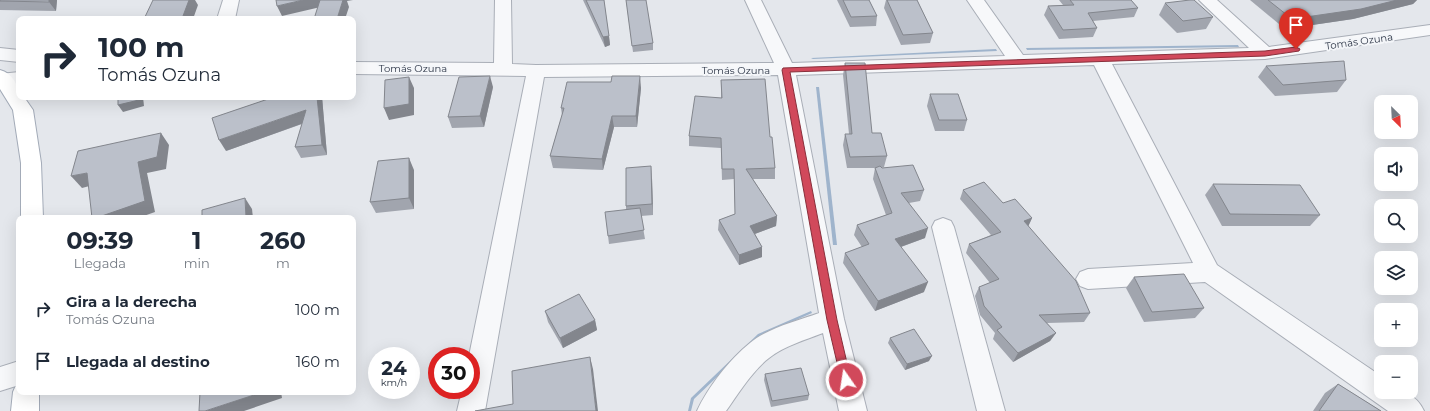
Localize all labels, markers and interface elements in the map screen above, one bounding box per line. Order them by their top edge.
pin [1279,8,1313,49]
icon: arrive [1285,14,1307,36]
text: 100 m [98,30,184,64]
street label: Tomás Ozuna [1324,30,1394,53]
icon: right [32,32,84,84]
street label: Tomás Ozuna [379,62,447,75]
text: Tomás Ozuna [98,64,221,86]
street label: Tomás Ozuna [702,64,770,77]
north arrow [1374,95,1418,139]
map controls [1374,95,1418,399]
button: sound [1374,147,1418,191]
button: search [1374,199,1418,243]
text: 09:39 [66,226,134,255]
text: 1 [192,226,202,255]
text: 260 [260,226,306,255]
button: layers [1374,251,1418,295]
text: Llegada [74,255,126,271]
text: min [184,255,210,271]
text: m [276,255,290,271]
text: Gira a la derecha [66,292,197,311]
icon: right [32,298,54,320]
text: 100 m [295,300,340,319]
button: + [1374,303,1418,347]
text: Tomás Ozuna [66,311,155,327]
speed limit sign: 30 [428,347,480,399]
icon: arrive [32,350,54,372]
text: Llegada al destino [66,352,210,371]
text: 160 m [296,352,340,371]
button: − [1374,355,1418,399]
text: 24 [381,356,407,380]
position arrow [825,359,867,401]
text: km/h [381,376,407,389]

